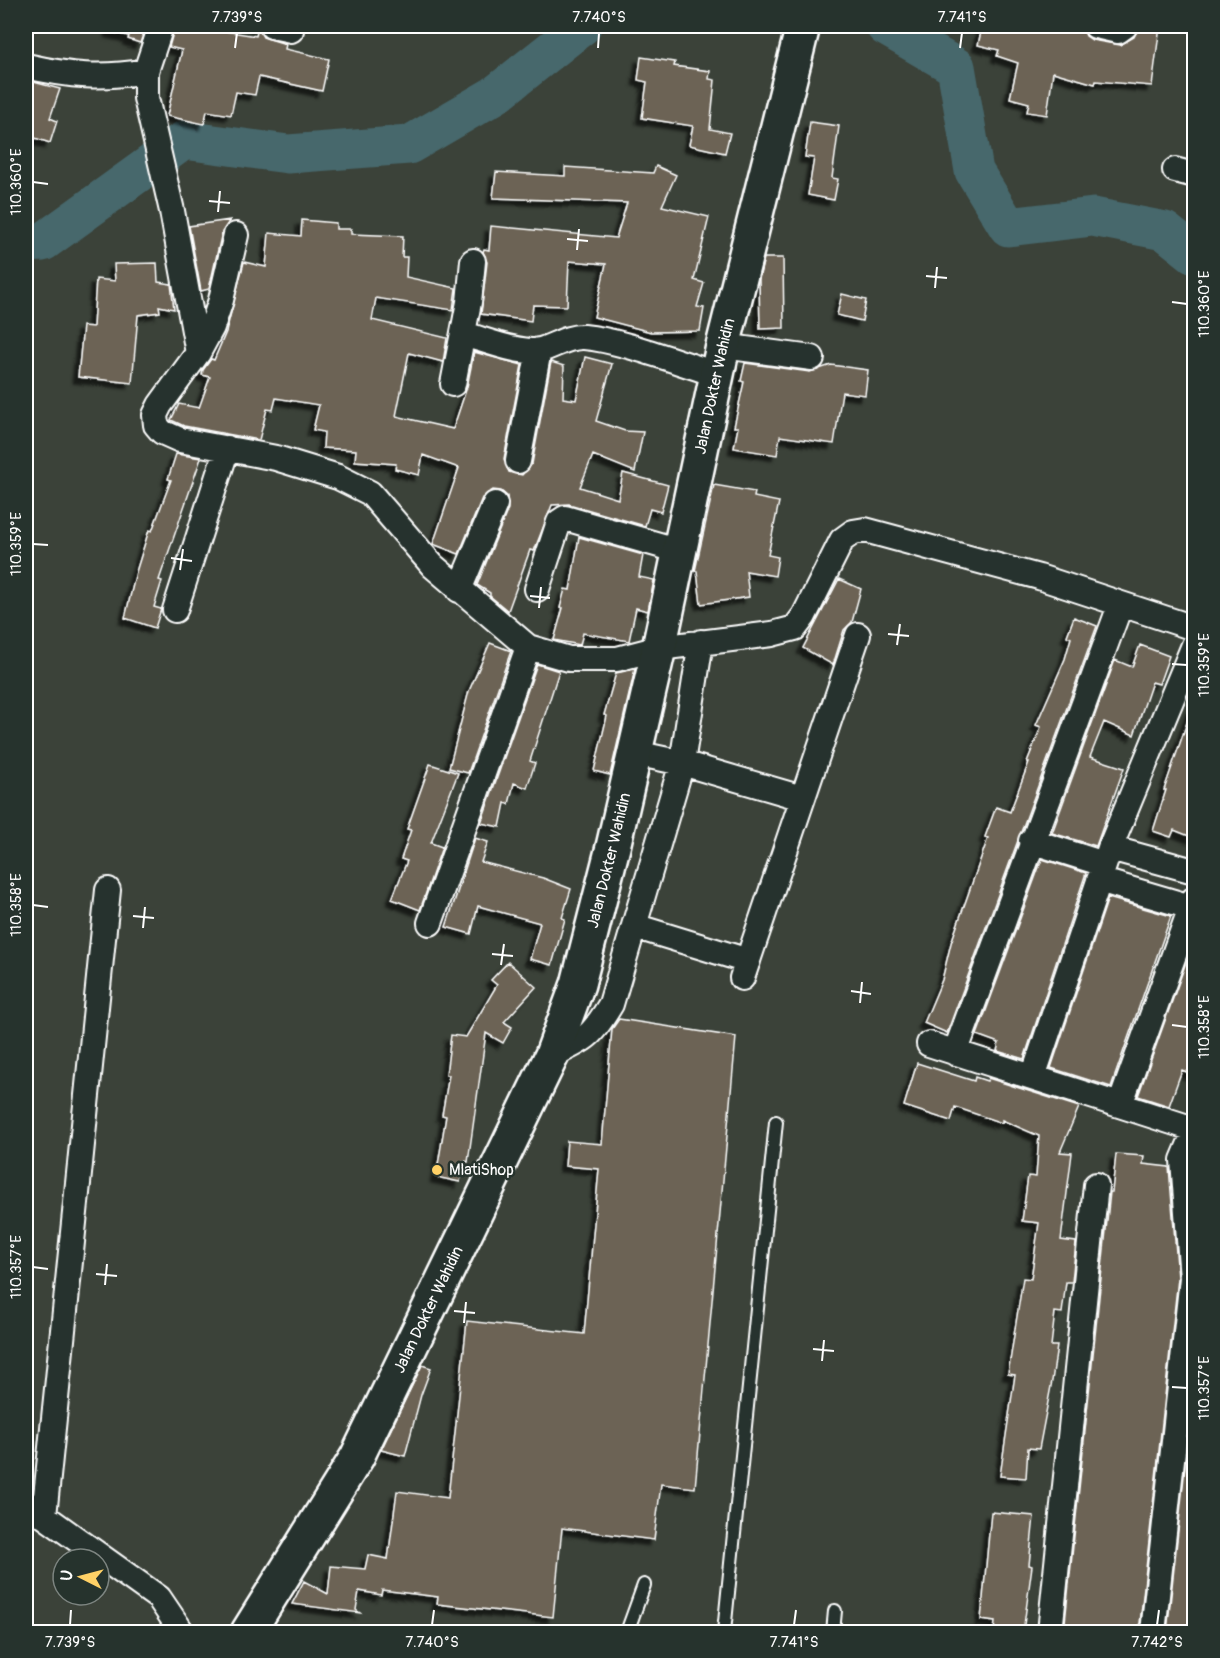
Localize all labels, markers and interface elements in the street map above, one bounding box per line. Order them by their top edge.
text: 7.739°S [212,8,262,27]
text: 7.740°S [572,8,626,27]
text: 7.741°S [937,8,987,27]
text: 110.360°E [7,148,26,215]
text: 110.360°E [1195,270,1214,337]
street label: Jalan Dokter Wahidin [690,316,740,456]
text: 110.359°E [7,512,26,576]
text: 110.359°E [1195,633,1214,697]
street label: Jalan Dokter Wahidin [583,791,635,930]
text: 110.358°E [7,873,26,937]
text: 110.358°E [1195,995,1214,1059]
place label: MlatiShop [449,1160,514,1180]
marker: MlatiShop [430,1163,444,1177]
text: 110.357°E [7,1235,26,1299]
street label: Jalan Dokter Wahidin [389,1243,468,1376]
text: 110.357°E [1195,1356,1214,1420]
north arrow [51,1547,111,1607]
text: U [57,1569,78,1582]
text: 7.739°S [45,1633,95,1652]
text: 7.740°S [405,1633,459,1652]
text: 7.741°S [769,1633,819,1652]
text: 7.742°S [1131,1633,1183,1652]

